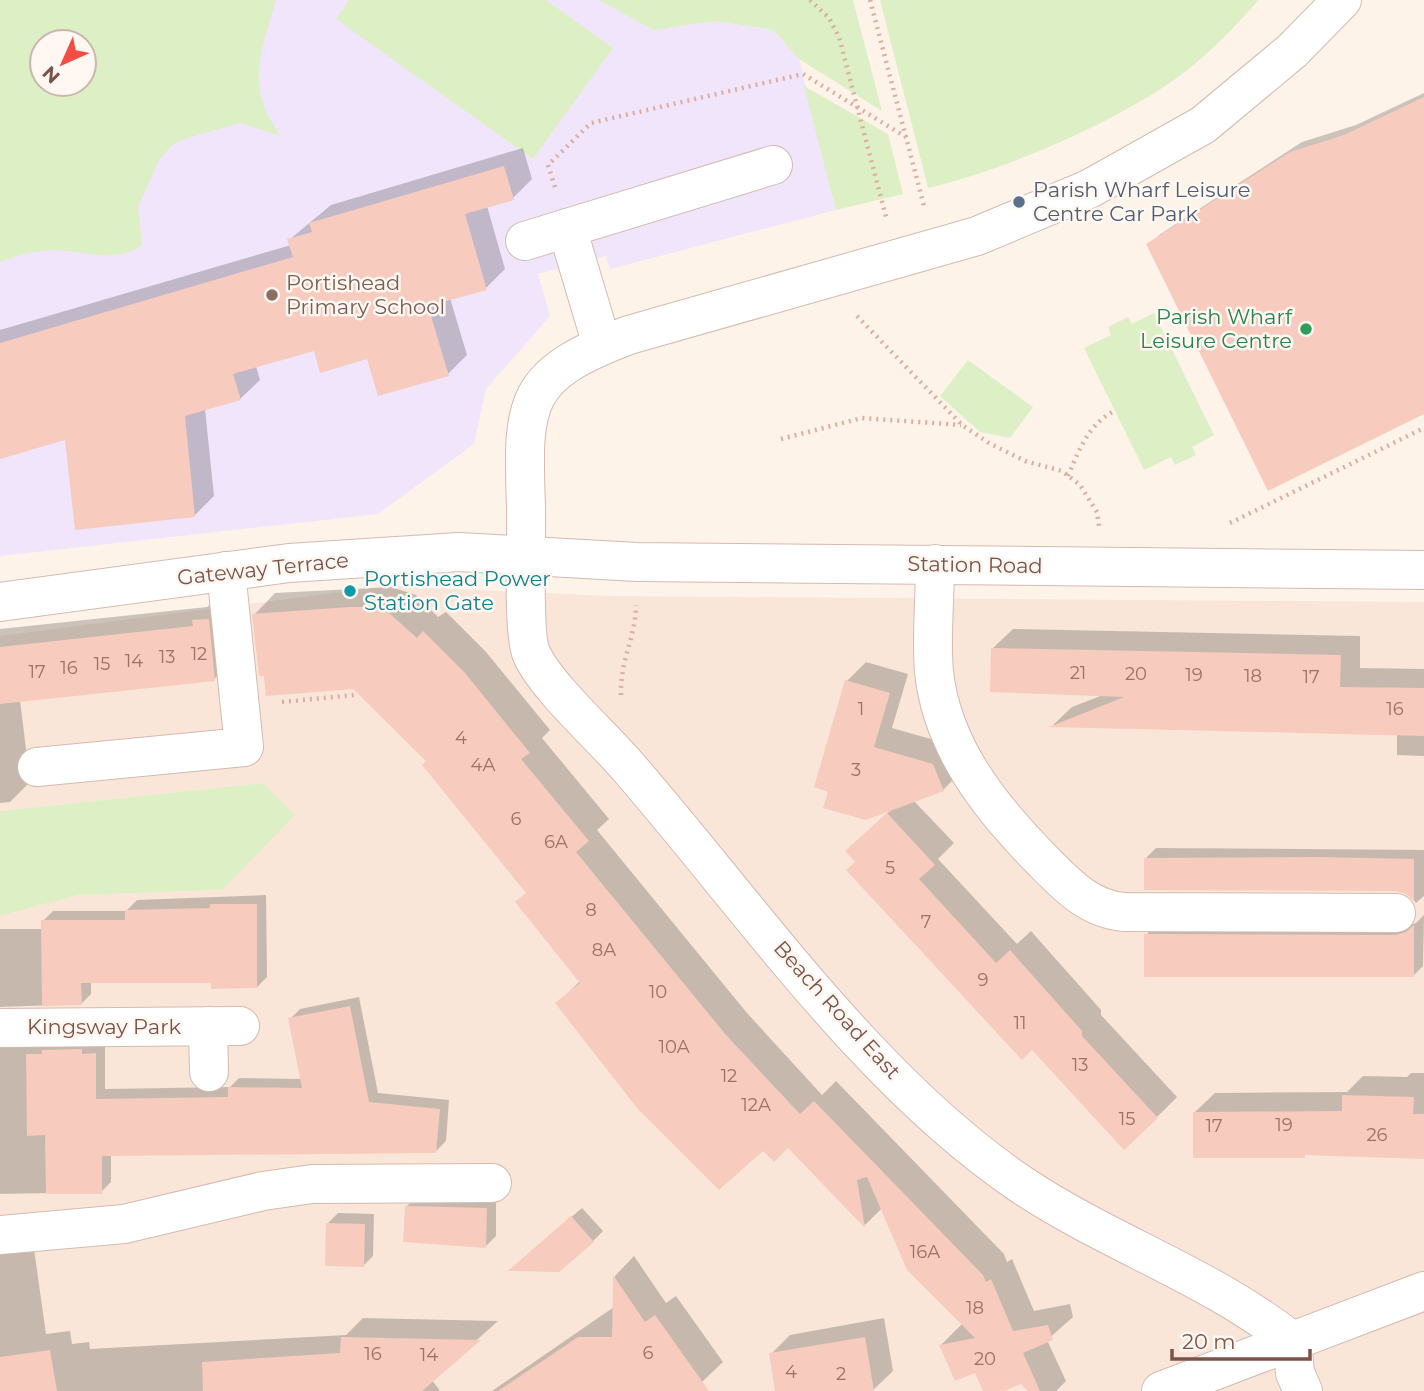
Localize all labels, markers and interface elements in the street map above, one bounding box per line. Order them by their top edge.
north arrow [28,28,98,98]
text: N [38,61,65,88]
place label: Parish Wharf Leisure Centre Car Park [1033,177,1250,226]
marker: Parish Wharf Leisure Centre Car Park [1011,194,1027,210]
place label: Portishead Primary School [286,270,445,319]
marker: Portishead Primary School [264,287,280,303]
place label: Parish Wharf Leisure Centre [1140,304,1293,353]
marker: Parish Wharf Leisure Centre [1298,321,1314,337]
street label: Gateway Terrace [176,547,350,590]
street label: Station Road [907,551,1043,578]
place label: Portishead Power Station Gate [364,566,551,615]
marker: Portishead Power Station Gate [342,583,358,599]
house number: 12 [191,643,207,665]
house number: 13 [159,646,175,668]
house number: 14 [125,650,143,672]
house number: 15 [94,653,110,675]
house number: 16 [60,657,78,679]
house number: 17 [28,661,46,683]
house number: 21 [1070,662,1086,684]
house number: 20 [1125,663,1147,685]
house number: 19 [1185,664,1203,686]
house number: 18 [1244,665,1262,687]
house number: 17 [1302,666,1320,688]
house number: 1 [858,698,864,720]
house number: 16 [1386,698,1404,720]
house number: 4 [455,727,467,749]
house number: 4A [471,754,495,776]
house number: 3 [851,759,861,781]
house number: 6 [511,808,522,830]
house number: 6A [544,831,568,853]
house number: 5 [885,857,895,879]
house number: 8 [585,899,597,921]
house number: 7 [921,911,931,933]
street label: Beach Road East [769,935,906,1084]
house number: 8A [592,939,616,961]
house number: 9 [978,969,989,991]
house number: 10 [649,981,667,1003]
house number: 11 [1014,1012,1027,1034]
street label: Kingsway Park [27,1014,181,1039]
house number: 10A [658,1036,690,1058]
house number: 13 [1072,1054,1088,1076]
house number: 12 [721,1065,737,1087]
house number: 12A [741,1094,771,1116]
house number: 15 [1119,1108,1135,1130]
house number: 19 [1275,1114,1293,1136]
house number: 17 [1205,1115,1223,1137]
house number: 26 [1366,1124,1388,1146]
house number: 16A [910,1241,940,1263]
house number: 18 [966,1297,984,1319]
scale bar [1172,1318,1310,1362]
text: 20 m [1182,1329,1236,1354]
house number: 6 [643,1342,654,1364]
house number: 16 [364,1343,382,1365]
house number: 14 [420,1344,438,1366]
house number: 20 [974,1348,996,1370]
house number: 4 [785,1361,797,1383]
house number: 2 [836,1363,846,1385]

